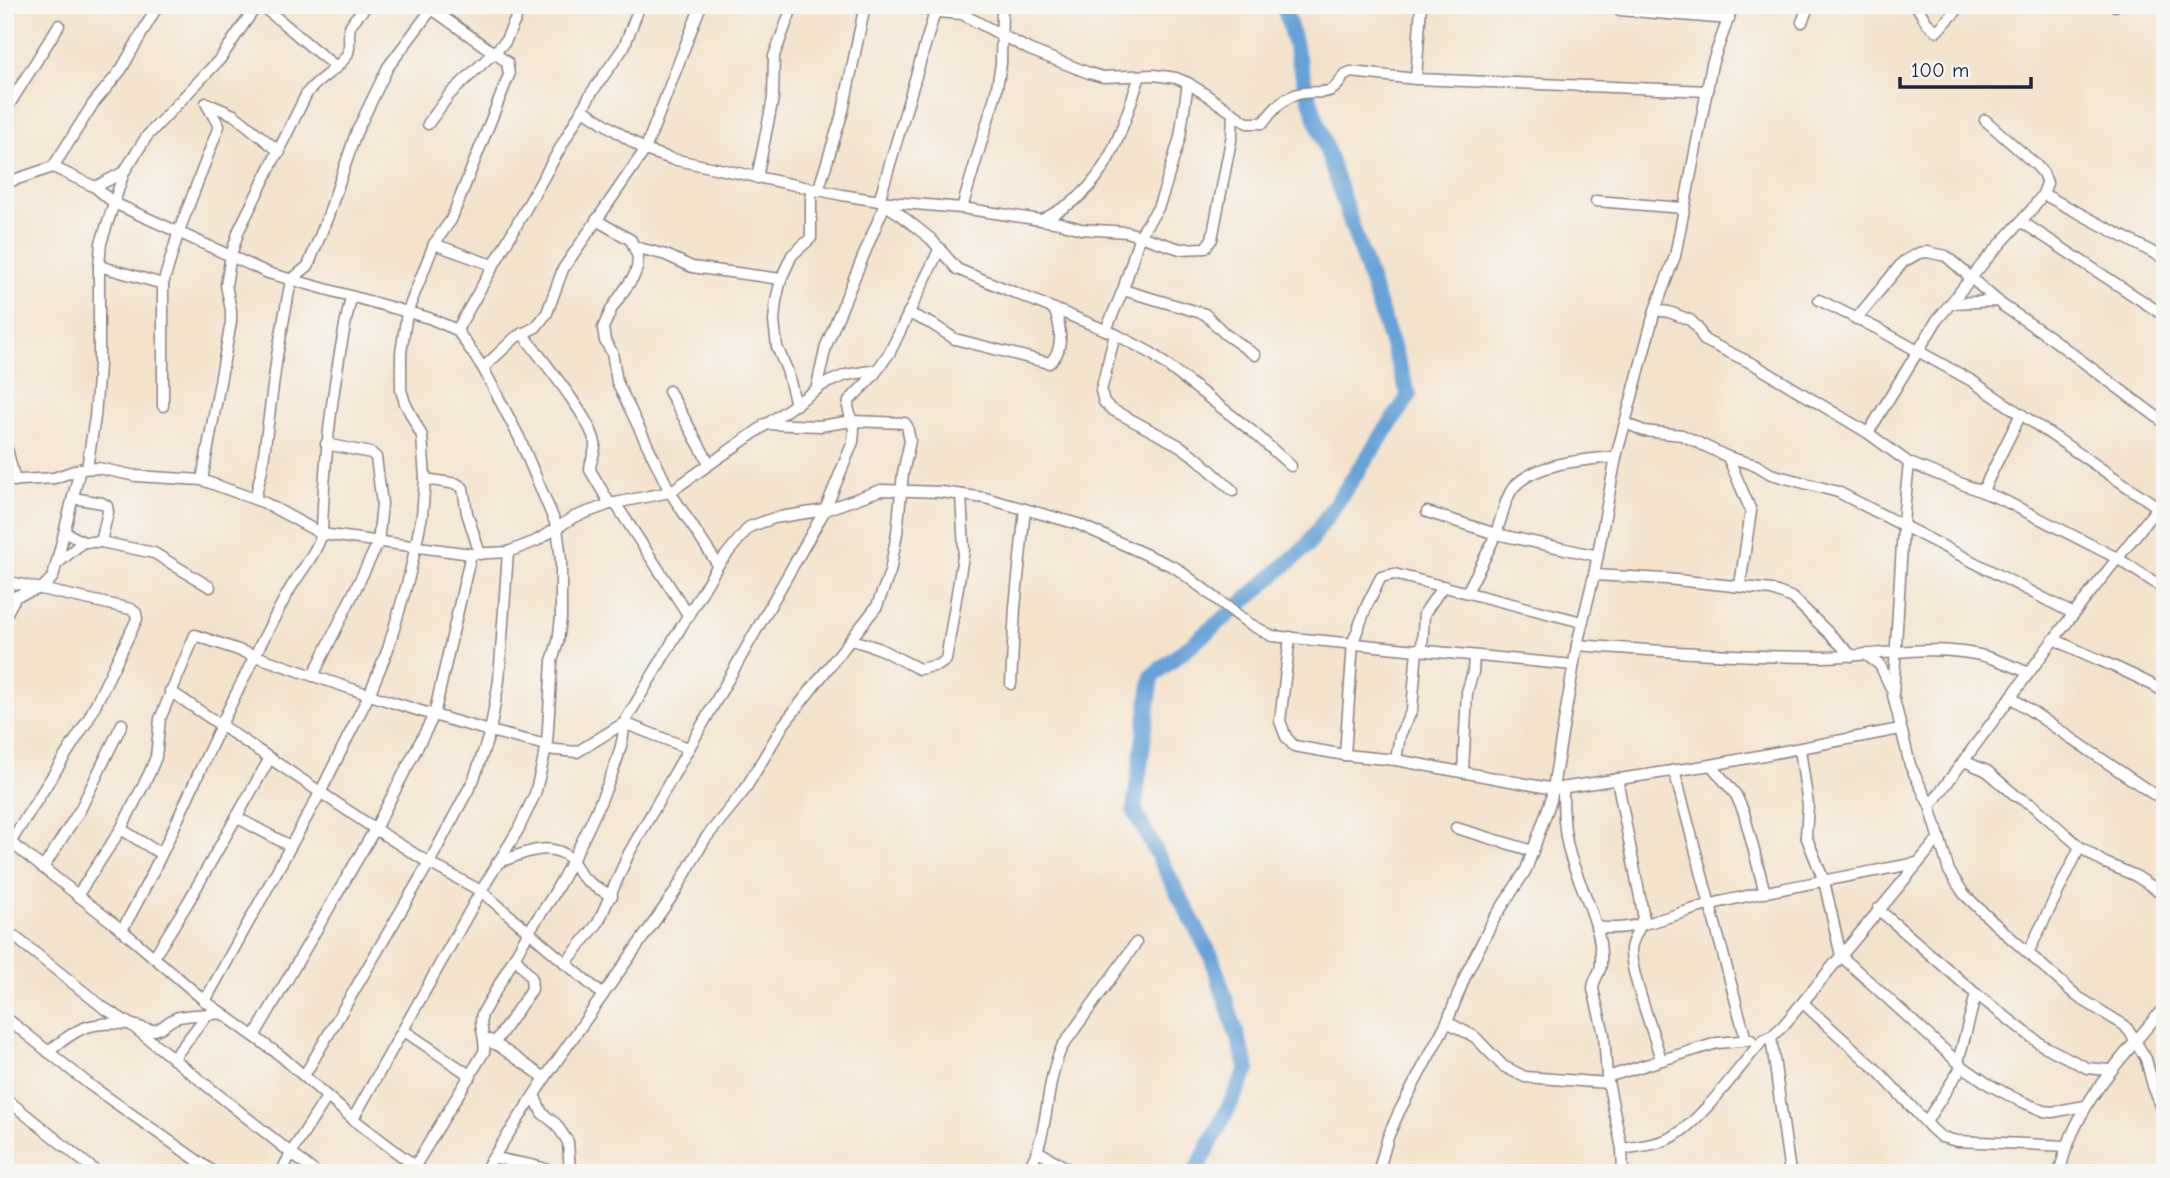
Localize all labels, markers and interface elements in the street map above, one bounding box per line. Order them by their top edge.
scale bar [1900,46,2032,90]
text: 100 m [1911,58,1969,82]

